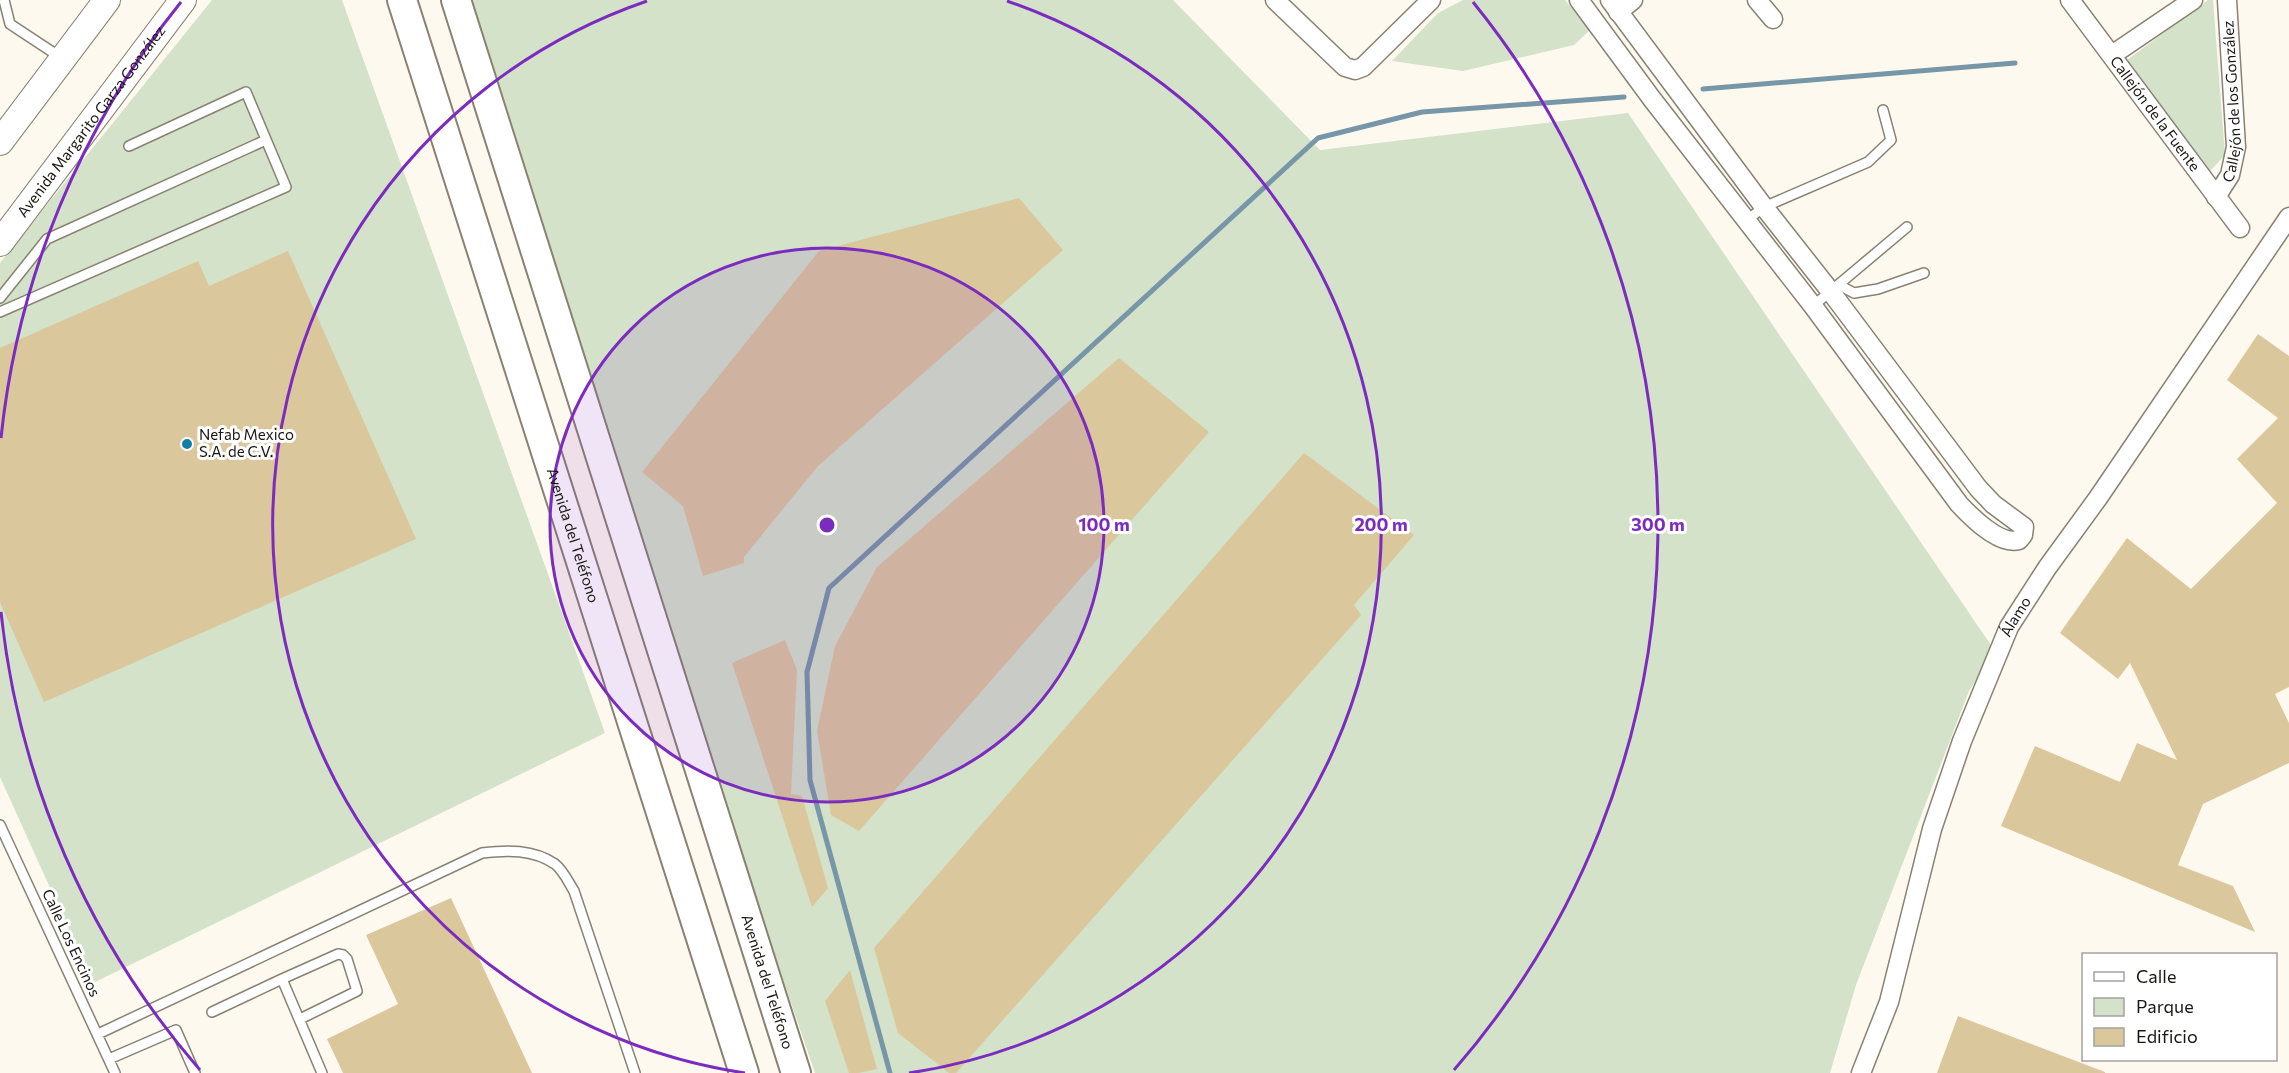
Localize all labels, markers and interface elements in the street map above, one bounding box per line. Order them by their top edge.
street label: Callejón de los González [2218,20,2244,186]
street label: Avenida Margarito Garza González [13,22,168,220]
street label: Callejón de la Fuente [2107,52,2205,175]
place label: Nefab Mexico S.A. de C.V. [199,425,294,460]
marker: Nefab Mexico S.A. de C.V. [180,437,194,451]
street label: Avenida del Teléfono [544,466,604,605]
text: 100 m [1078,513,1130,535]
text: 200 m [1354,513,1408,535]
text: 300 m [1631,513,1685,535]
centre of rings [817,515,837,535]
street label: Álamo [1995,593,2034,639]
street label: Calle Los Encinos [39,886,105,999]
street label: Avenida del Teléfono [738,912,798,1051]
legend [2082,953,2277,1061]
text: Calle [2136,965,2176,987]
text: Parque [2136,995,2194,1017]
text: Edificio [2136,1025,2198,1047]

